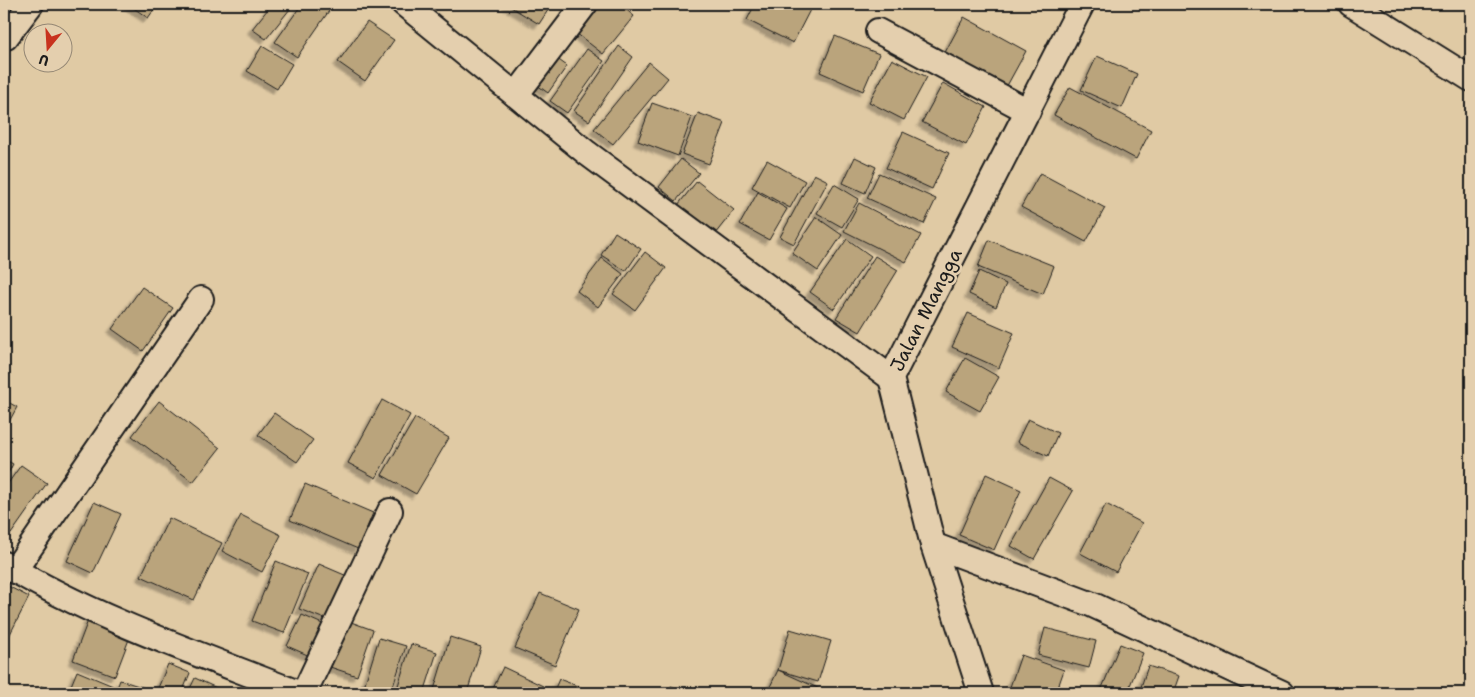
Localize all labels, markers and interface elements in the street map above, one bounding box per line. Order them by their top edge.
north arrow [22,22,72,72]
text: U [37,50,51,70]
street label: Jalan Mangga [884,244,968,376]

